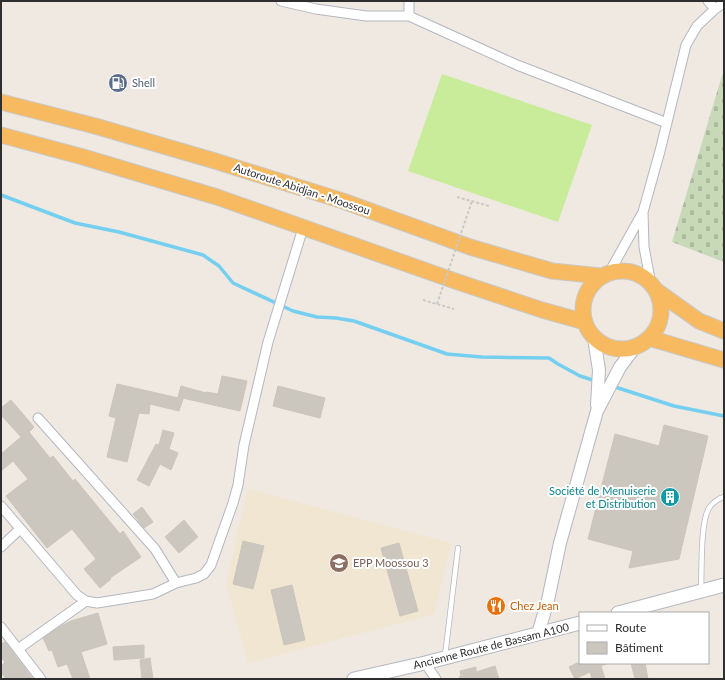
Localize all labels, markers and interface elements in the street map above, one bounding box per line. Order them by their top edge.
fuel station icon: Shell [107,72,129,94]
place label: Shell [132,76,155,89]
street label: Autoroute Abidjan - Moossou [232,160,372,217]
place label: Société de Menuiserie et Distribution [549,484,656,510]
building icon: Société de Menuiserie et Distribution [659,486,681,508]
school or university icon: EPP Moossou 3 [328,552,350,574]
place label: EPP Moossou 3 [353,556,429,569]
restaurant icon: Chez Jean [485,595,507,617]
place label: Chez Jean [510,599,559,612]
legend [579,612,709,664]
street label: Ancienne Route de Bassam A100 [412,620,571,671]
text: Route [615,620,646,635]
text: Bâtiment [615,640,664,655]

